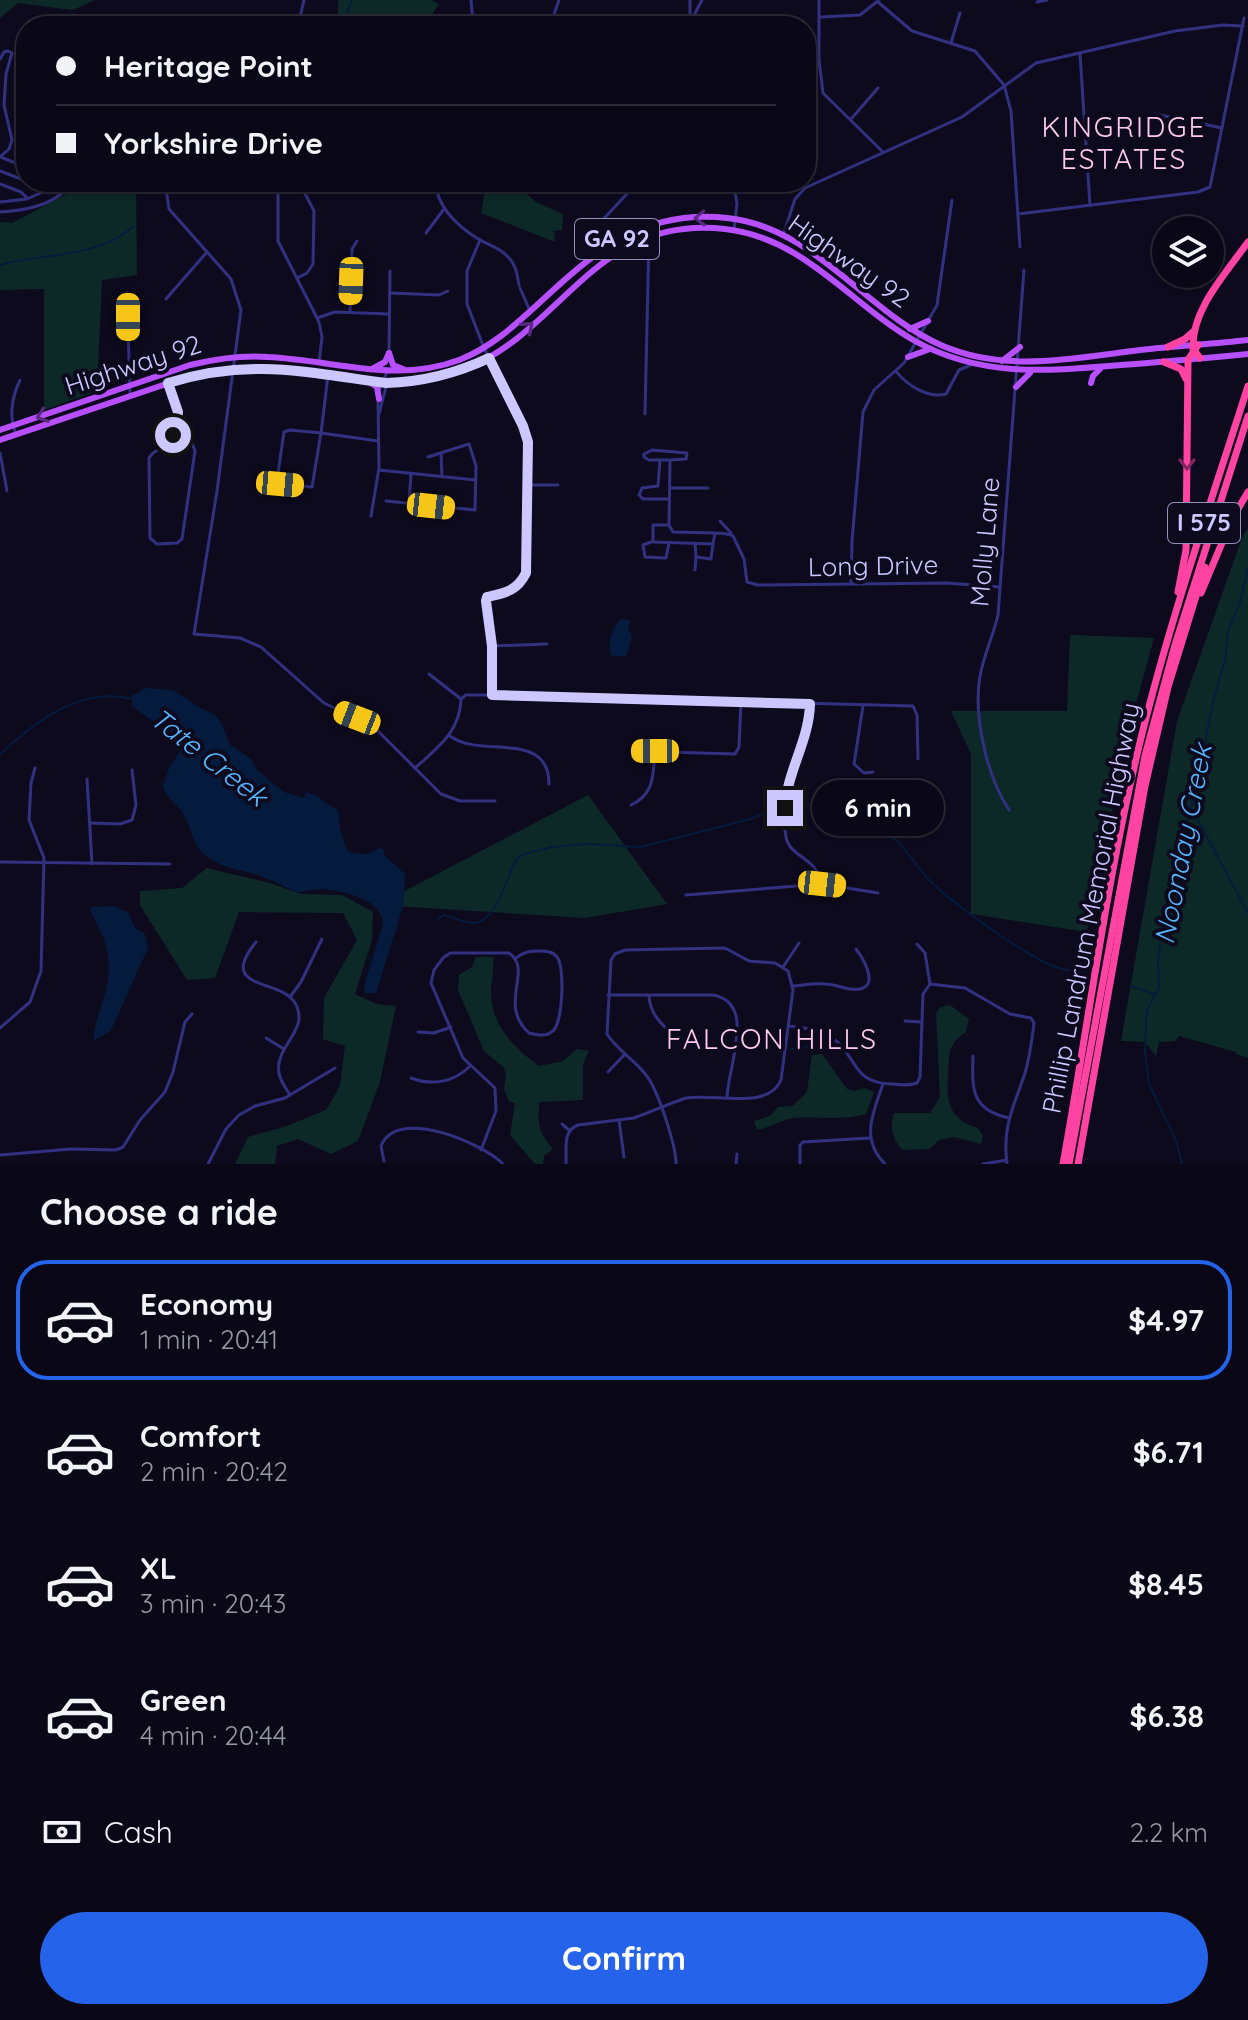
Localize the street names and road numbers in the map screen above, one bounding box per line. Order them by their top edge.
street label: Highway 92 [782,207,917,315]
road number: GA 92 [575,219,659,259]
street label: Highway 92 [60,327,205,402]
street label: Molly Lane [962,476,1007,608]
road number: I 575 [1168,503,1240,543]
street label: Long Drive [807,548,939,583]
street label: Phillip Landrum Memorial Highway [1034,700,1147,1116]

